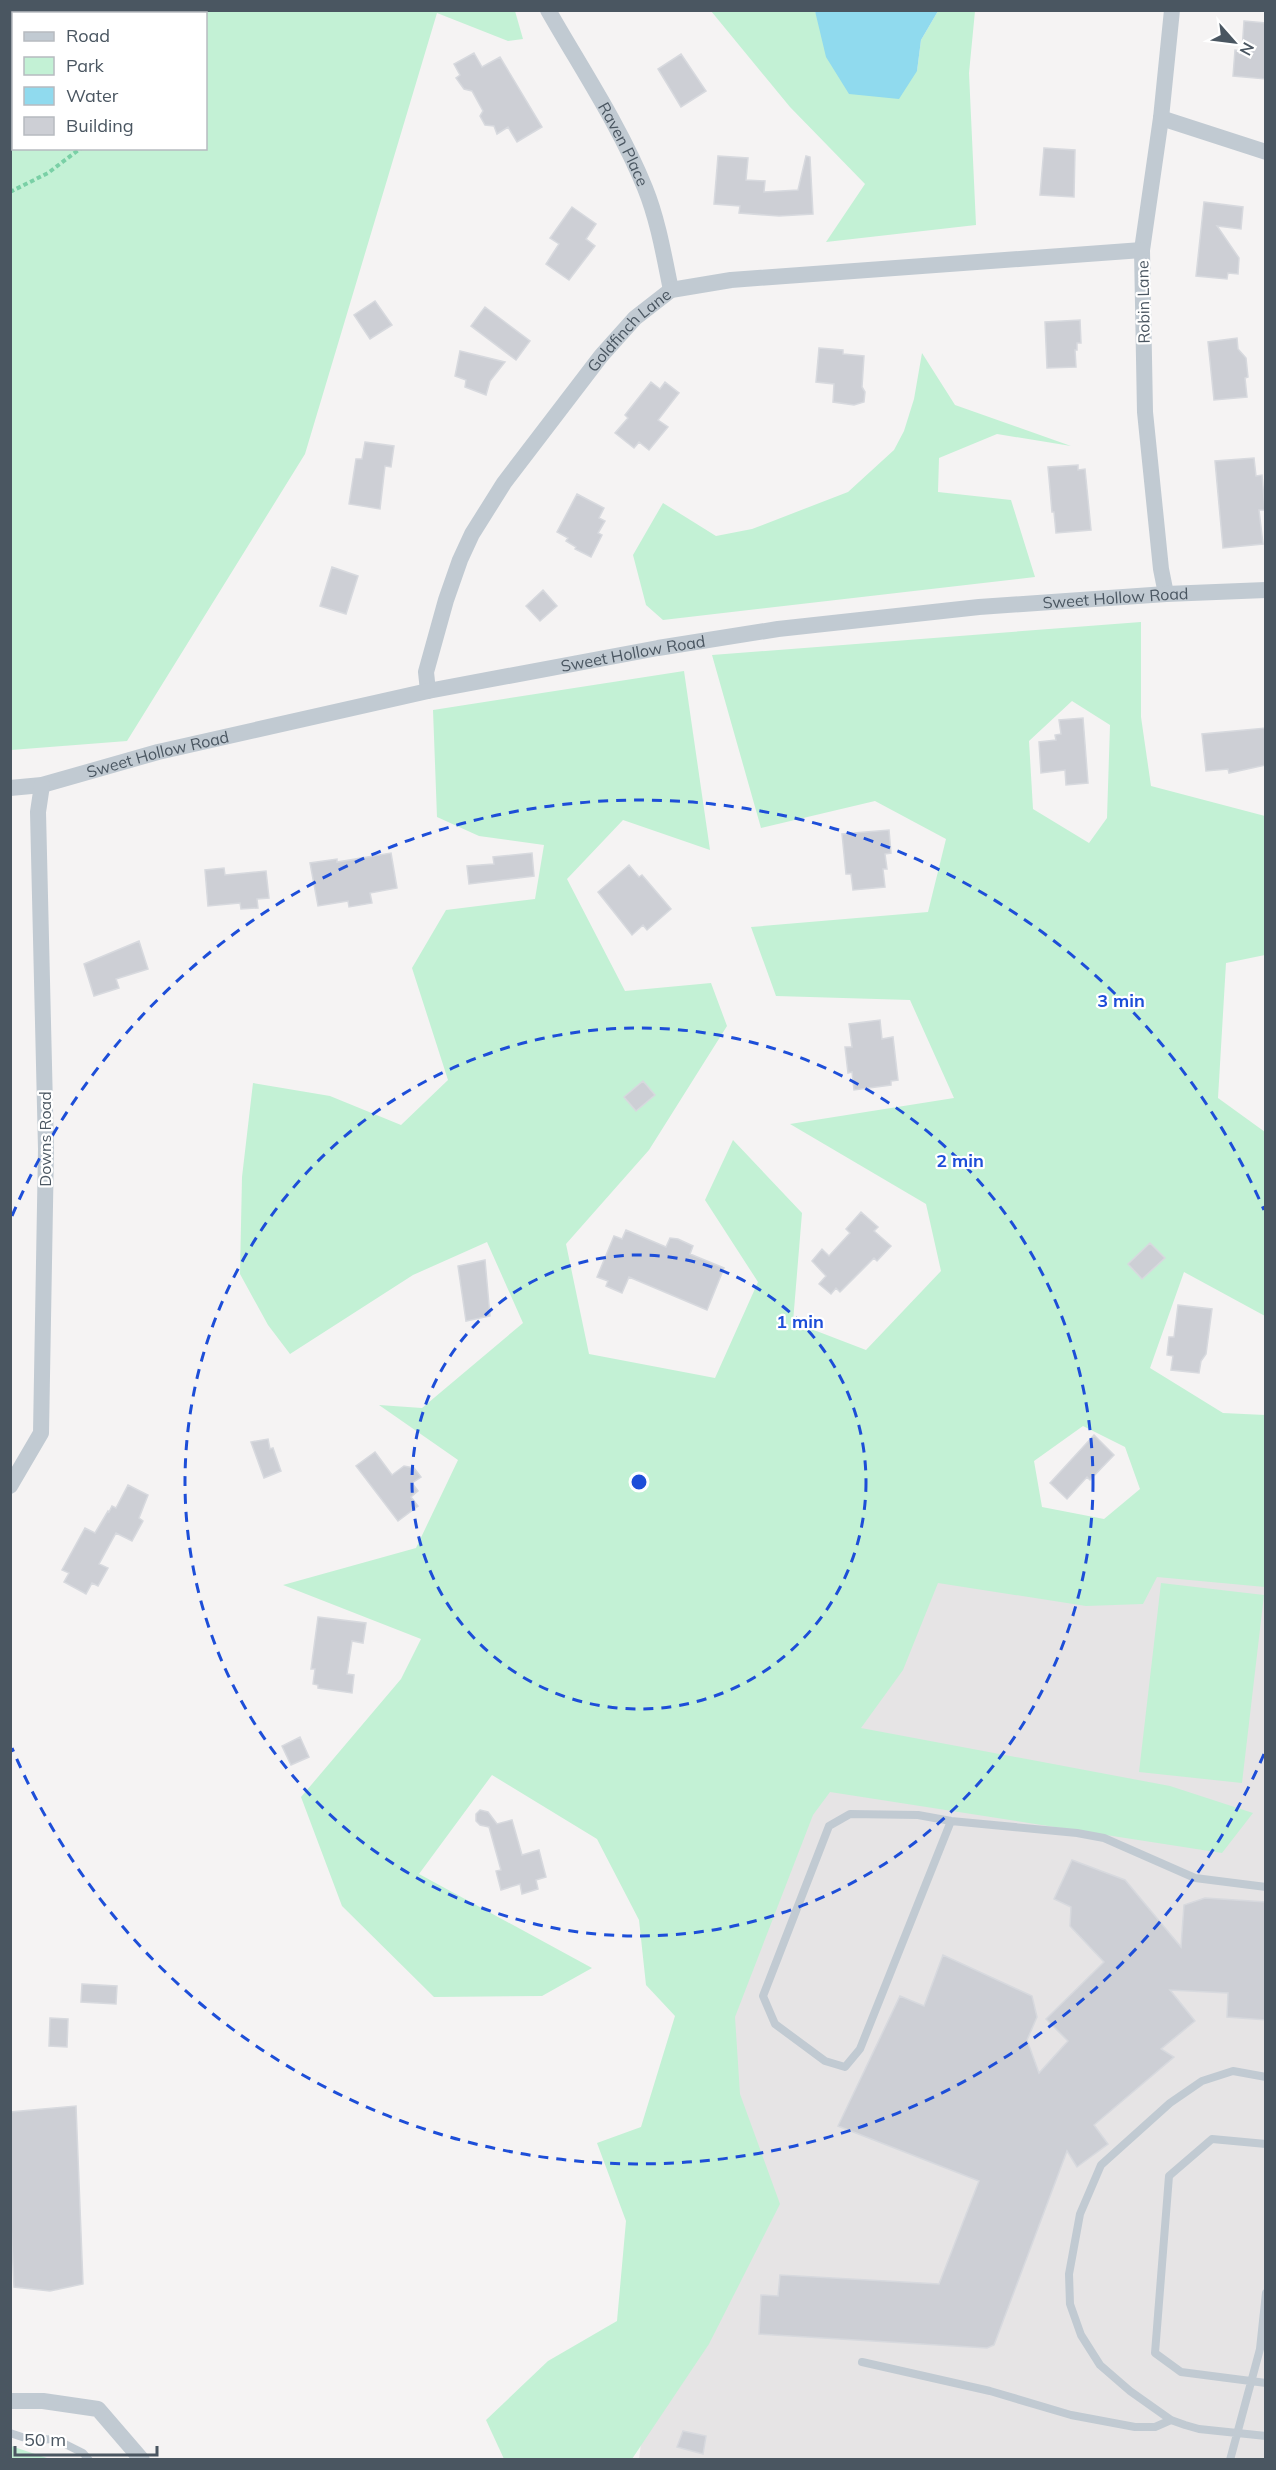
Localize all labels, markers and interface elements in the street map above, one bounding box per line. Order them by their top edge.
legend [12,12,207,150]
north arrow [1204,12,1264,72]
text: Road [66,24,110,47]
text: N [1236,39,1259,59]
text: Park [66,54,105,77]
text: Water [66,84,119,107]
street label: Raven Place [594,98,653,189]
text: Building [66,114,134,137]
street label: Robin Lane [1132,260,1154,344]
street label: Goldfinch Lane [583,284,675,376]
street label: Sweet Hollow Road [1042,583,1189,613]
street label: Sweet Hollow Road [559,631,707,676]
street label: Sweet Hollow Road [84,726,231,782]
text: 3 min [1097,989,1145,1012]
street label: Downs Road [35,1091,55,1187]
text: 2 min [936,1149,984,1172]
text: 1 min [776,1310,824,1333]
centre of rings [629,1472,649,1492]
scale bar [15,2419,158,2457]
text: 50 m [24,2428,66,2451]

